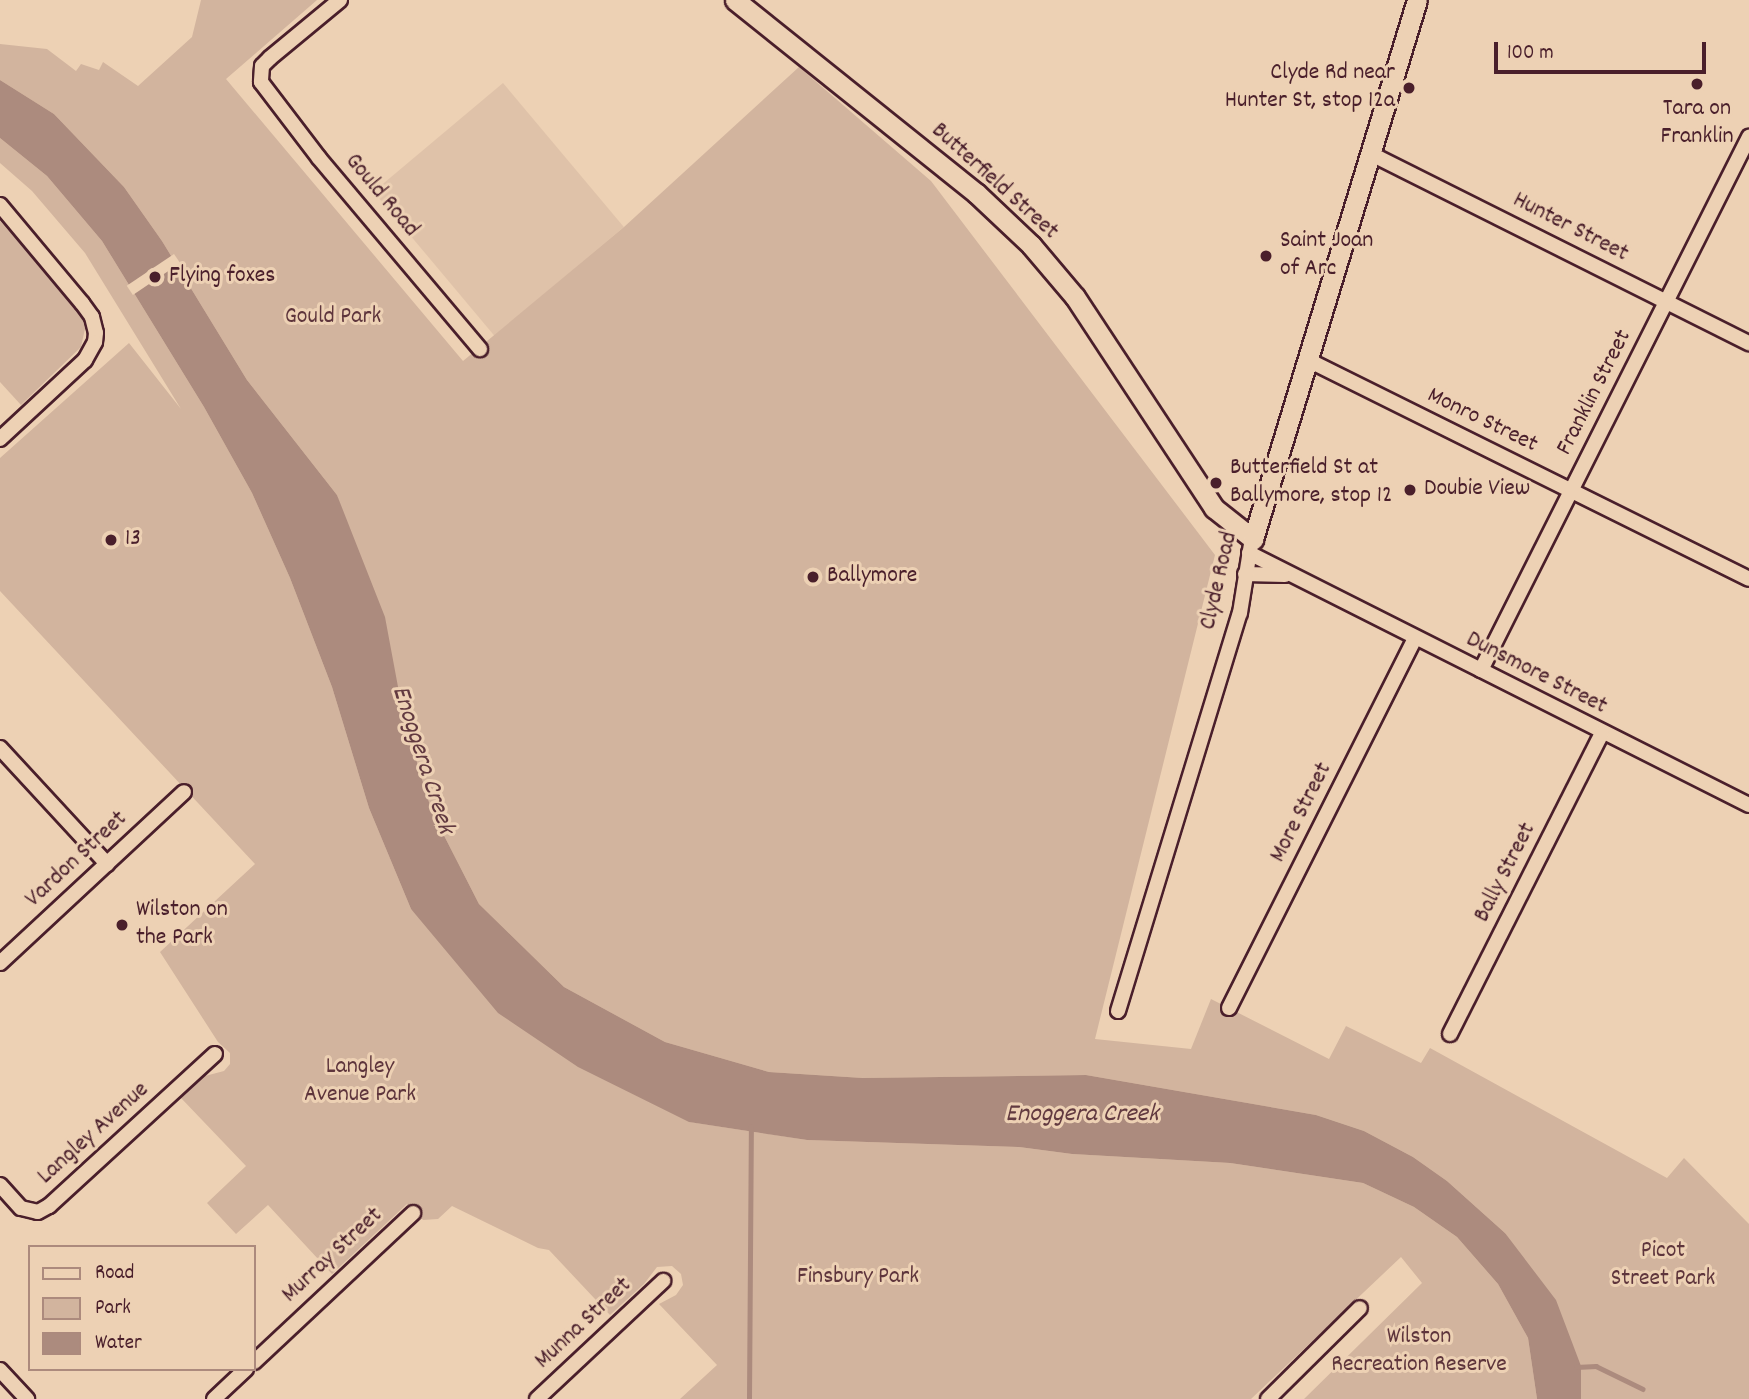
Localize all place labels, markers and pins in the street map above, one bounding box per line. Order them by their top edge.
place label: Clyde Rd near Hunter St, stop 12a [1225,60,1395,116]
marker: Tara on Franklin [1689,76,1705,92]
marker: Clyde Rd near Hunter St, stop 12a [1401,80,1417,96]
place label: Tara on Franklin [1661,96,1733,152]
place label: Saint Joan of Arc [1280,228,1373,284]
marker: Saint Joan of Arc [1258,248,1274,264]
place label: Flying foxes [169,263,275,291]
marker: Flying foxes [147,269,163,285]
place label: Butterfield St at Ballymore, stop 12 [1230,455,1392,511]
marker: Butterfield St at Ballymore, stop 12 [1208,475,1224,491]
place label: Doubie View [1424,476,1530,504]
marker: Doubie View [1402,482,1418,498]
place label: 13 [125,526,141,554]
marker: 13 [103,532,119,548]
place label: Ballymore [827,563,917,591]
marker: Ballymore [805,569,821,585]
place label: Wilston on the Park [136,897,228,953]
marker: Wilston on the Park [114,917,130,933]

